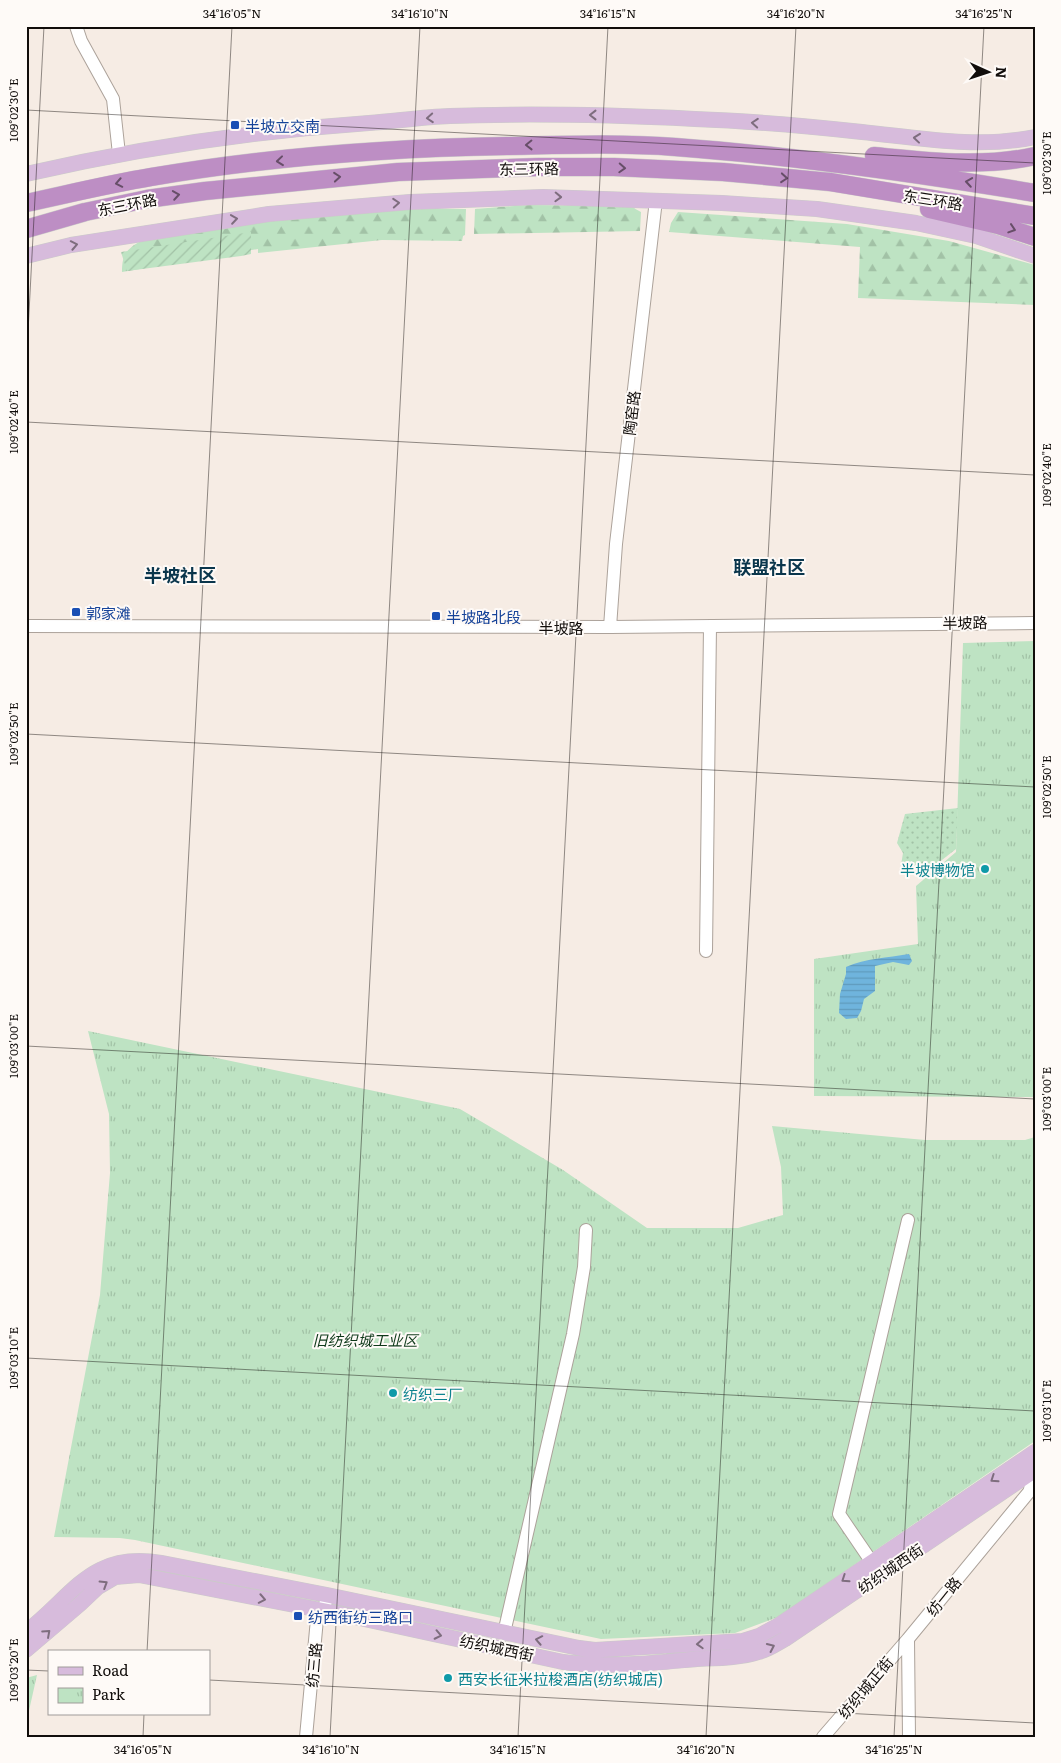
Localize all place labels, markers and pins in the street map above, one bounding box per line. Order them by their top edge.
place label: 半坡立交南 [245,114,320,137]
marker: 半坡立交南 [229,119,241,131]
place label: 郭家滩 [86,601,131,624]
place label: 半坡路北段 [446,605,521,628]
marker: 郭家滩 [70,606,82,618]
marker: 半坡路北段 [430,610,442,622]
place label: 半坡博物馆 [900,858,975,881]
marker: 半坡博物馆 [979,863,991,875]
place label: 纺织三厂 [403,1382,463,1405]
marker: 纺织三厂 [387,1387,399,1399]
place label: 纺西街纺三路口 [308,1605,413,1628]
marker: 纺西街纺三路口 [292,1610,304,1622]
place label: 西安长征米拉梭酒店(纺织城店) [458,1667,663,1690]
marker: 西安长征米拉梭酒店(纺织城店) [442,1672,454,1684]

